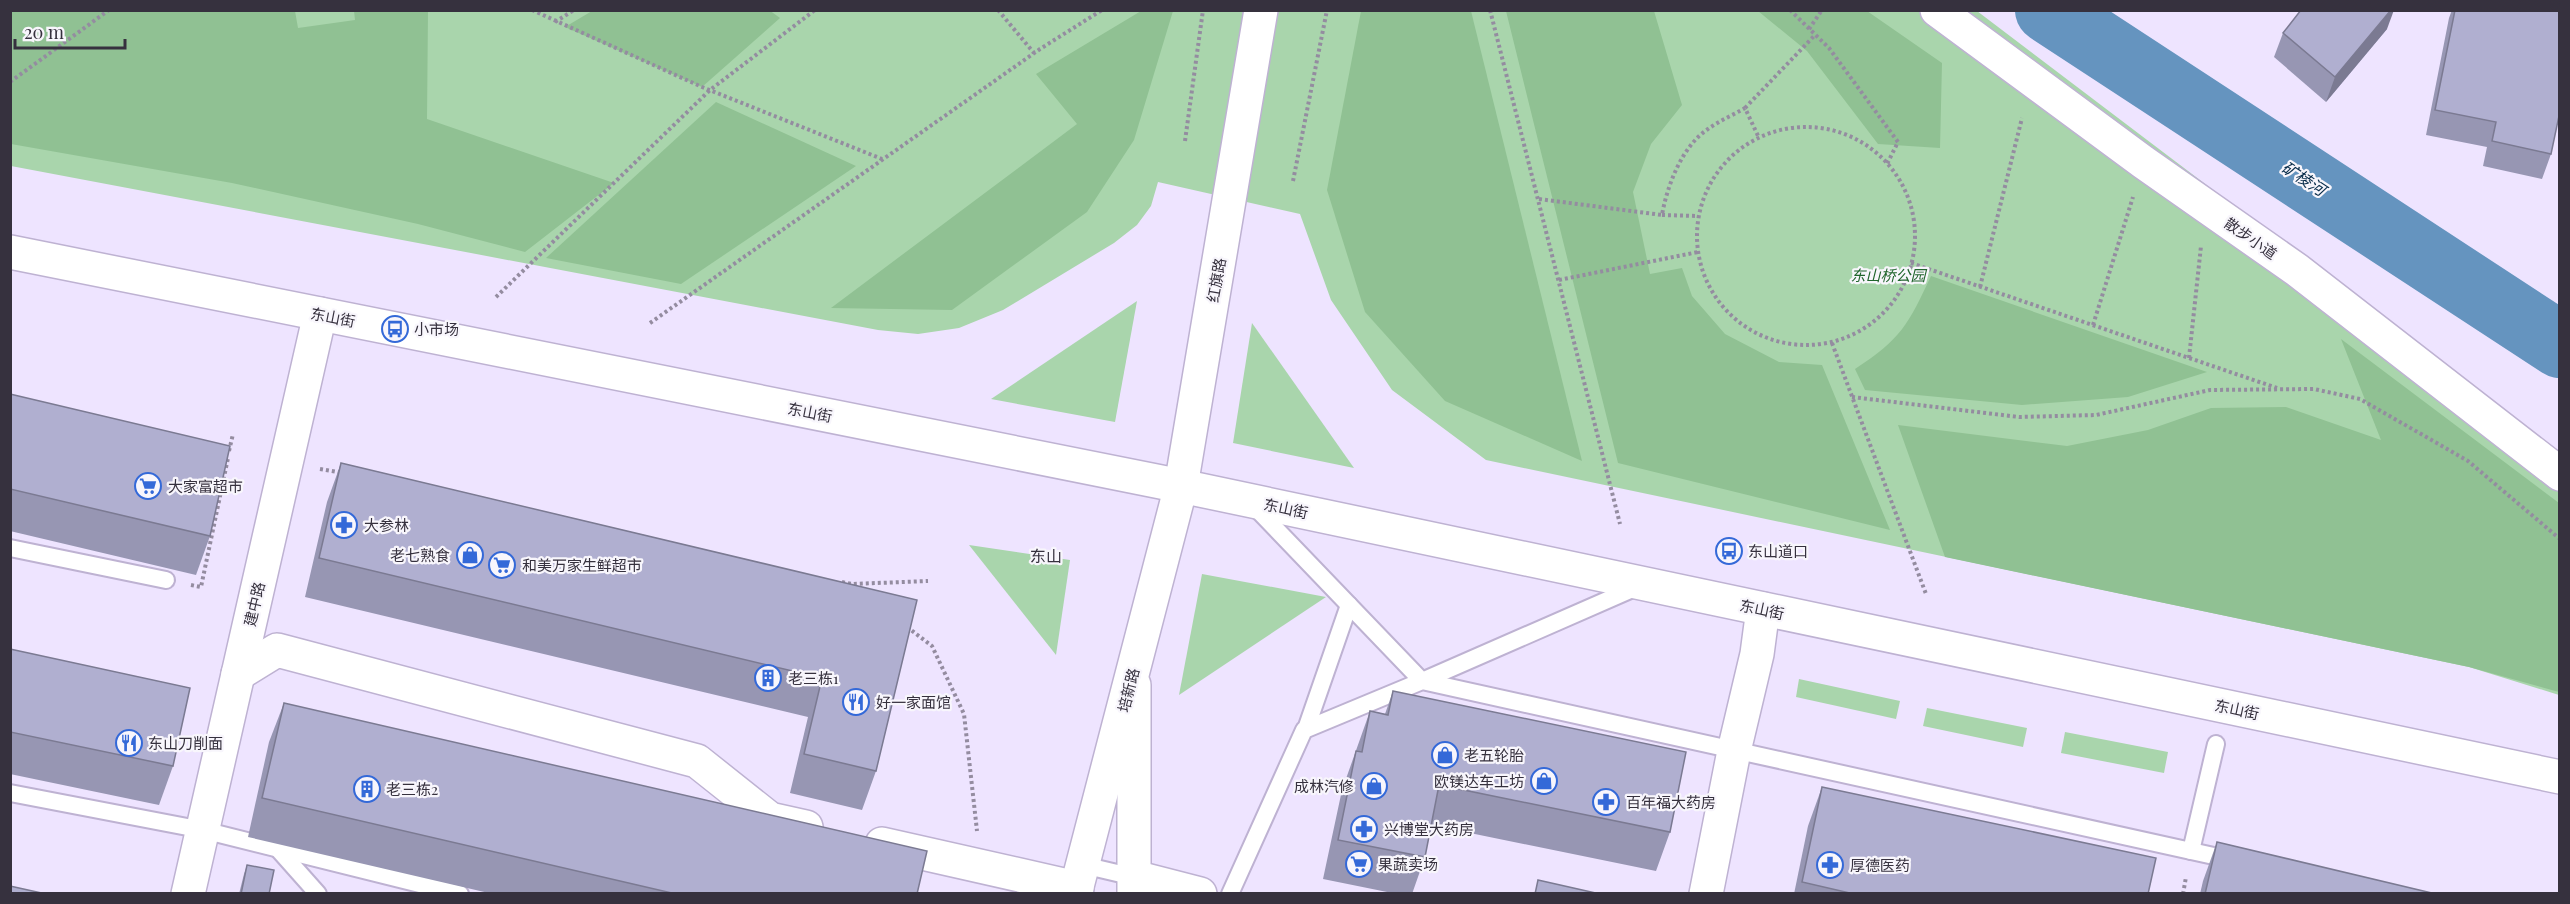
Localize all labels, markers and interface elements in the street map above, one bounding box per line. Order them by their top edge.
scale bar [15,12,124,50]
text: 20 m [24,20,64,44]
water label: 矿棱河 [2278,156,2332,202]
street label: 散步小道 [2221,213,2281,263]
street label: 红旗路 [1202,256,1230,304]
park label: 东山桥公园 [1850,265,1927,285]
street label: 东山街 [309,303,357,331]
bus stop icon: 小市场 [380,314,410,344]
place label: 小市场 [414,319,459,339]
street label: 东山街 [786,398,834,426]
supermarket icon: 大家富超市 [133,471,163,501]
place label: 大家富超市 [168,476,243,496]
street label: 东山街 [1262,494,1310,522]
pharmacy icon: 大参林 [329,510,359,540]
place label: 大参林 [364,515,409,535]
bus stop icon: 东山道口 [1714,536,1744,566]
shop icon: 老七熟食 [455,540,485,570]
place label: 东山道口 [1748,541,1808,561]
place label: 老七熟食 [390,545,450,565]
district label: 东山 [1030,545,1062,566]
supermarket icon: 和美万家生鲜超市 [487,550,517,580]
place label: 和美万家生鲜超市 [522,555,642,575]
street label: 建中路 [239,580,269,628]
street label: 东山街 [1738,595,1786,623]
building icon: 老三栋1 [753,663,783,693]
street label: 培新路 [1113,666,1143,714]
place label: 老三栋1 [788,668,839,688]
restaurant icon: 好一家面馆 [841,687,871,717]
place label: 好一家面馆 [876,692,951,712]
street label: 东山街 [2213,695,2261,723]
restaurant icon: 东山刀削面 [114,728,144,758]
place label: 东山刀削面 [148,733,223,753]
shop icon: 老五轮胎 [1430,740,1460,770]
place label: 老五轮胎 [1464,745,1524,765]
shop icon: 欧镁达车工坊 [1529,766,1559,796]
shop icon: 成林汽修 [1359,771,1389,801]
place label: 欧镁达车工坊 [1434,771,1524,791]
building icon: 老三栋2 [352,774,382,804]
place label: 成林汽修 [1294,776,1354,796]
place label: 老三栋2 [386,779,438,799]
pharmacy icon: 百年福大药房 [1591,787,1621,817]
place label: 百年福大药房 [1626,792,1716,812]
pharmacy icon: 兴博堂大药房 [1349,814,1379,844]
place label: 兴博堂大药房 [1384,819,1474,839]
supermarket icon: 果蔬卖场 [1344,849,1374,879]
pharmacy icon: 厚德医药 [1815,850,1845,880]
place label: 果蔬卖场 [1378,854,1438,874]
place label: 厚德医药 [1850,855,1910,875]

